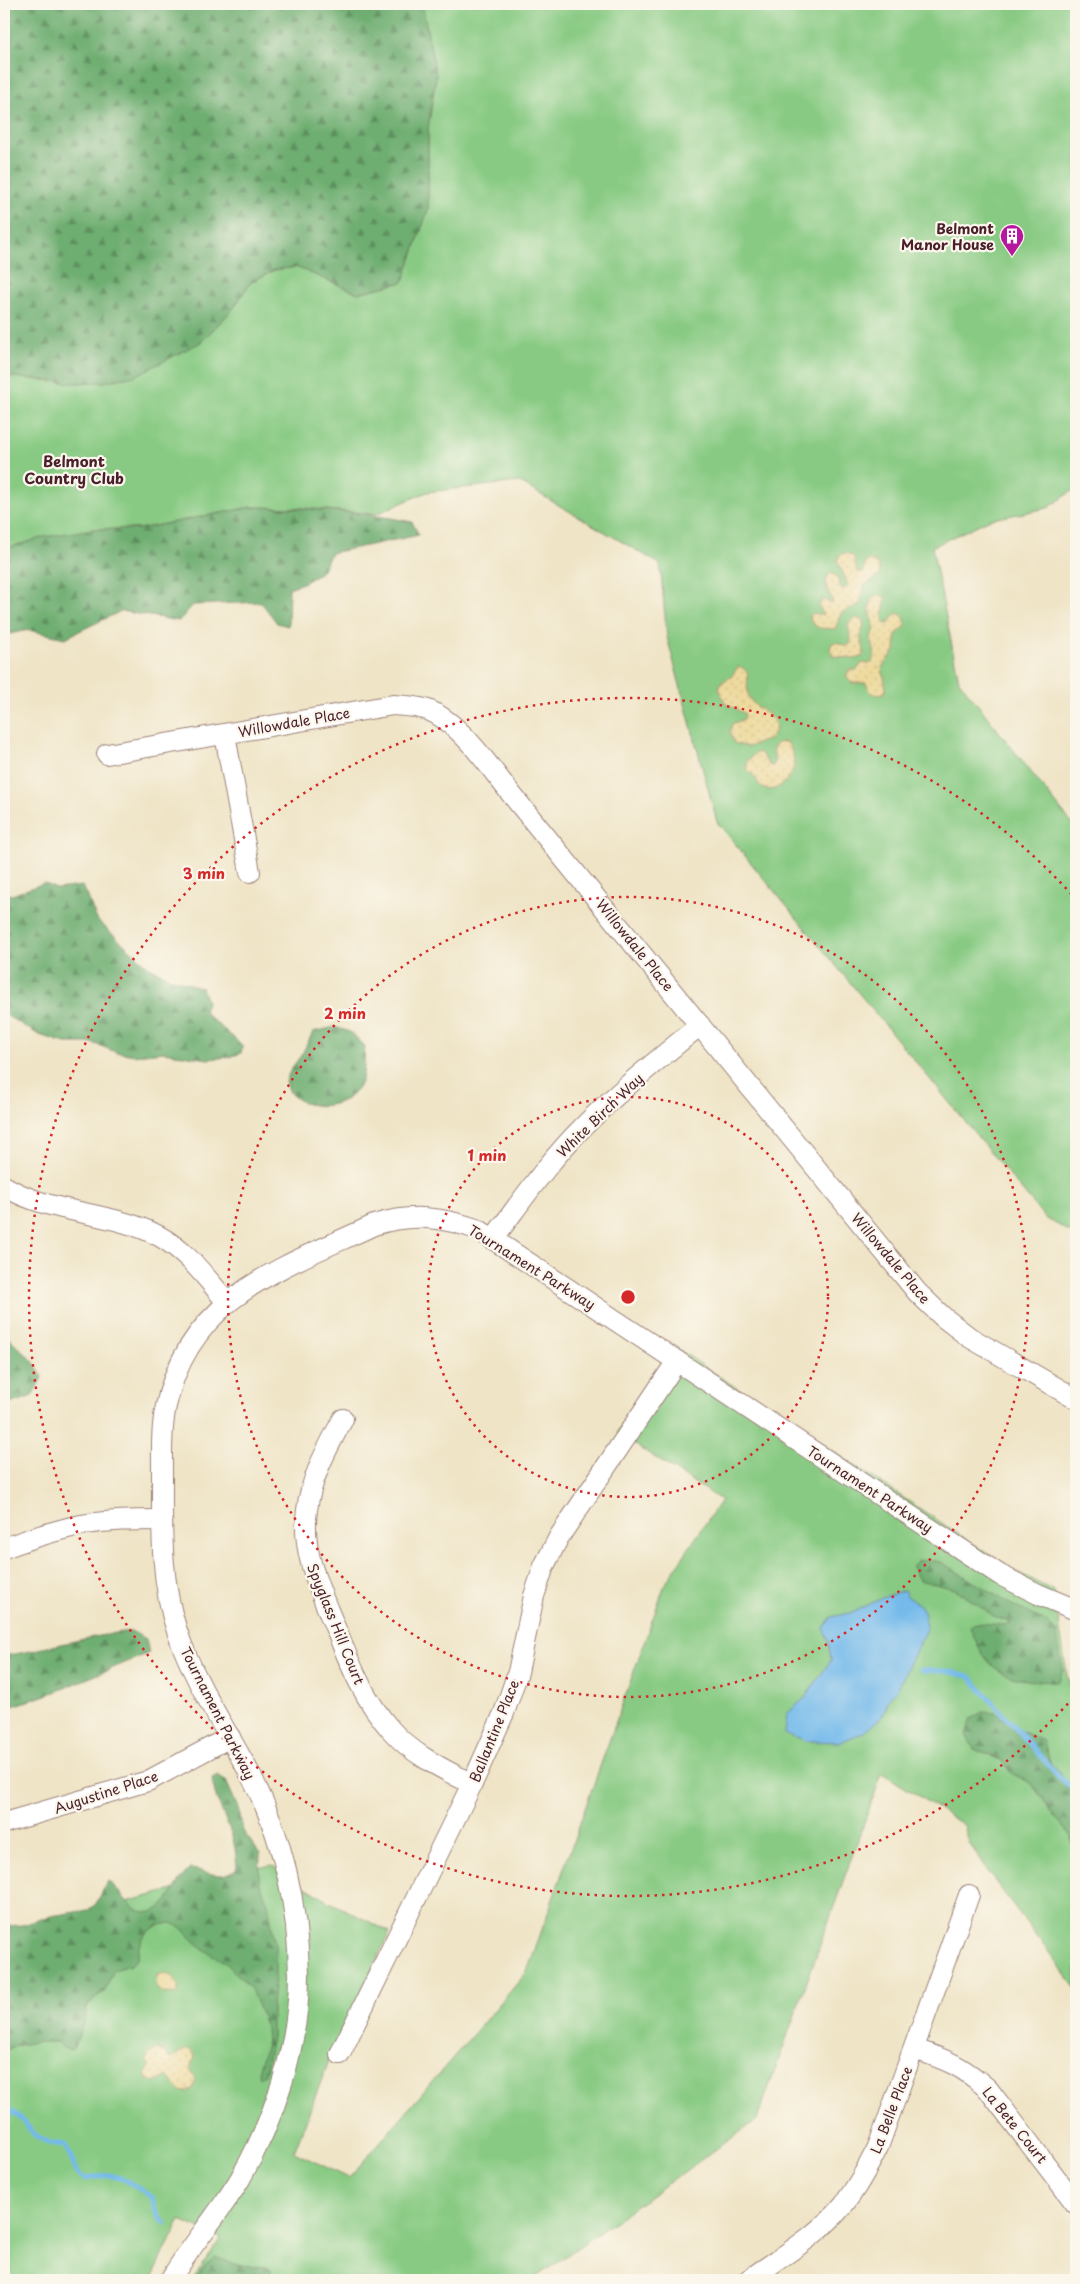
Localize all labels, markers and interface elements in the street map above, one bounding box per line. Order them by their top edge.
place label: Belmont Manor House [901,218,994,255]
building icon: Belmont Manor House [999,223,1025,257]
district label: Belmont Country Club [24,449,124,489]
street label: Willowdale Place [236,702,352,742]
text: 3 min [183,861,225,884]
street label: Willowdale Place [591,894,679,996]
text: 2 min [324,1001,366,1024]
street label: White Birch Way [552,1068,648,1162]
text: 1 min [468,1143,506,1166]
street label: Willowdale Place [847,1208,935,1308]
street label: Tournament Parkway [464,1219,600,1315]
centre of rings [619,1288,637,1306]
street label: Tournament Parkway [803,1440,937,1538]
street label: Spyglass Hill Court [302,1560,370,1688]
street label: Tournament Parkway [175,1643,261,1783]
street label: Ballantine Place [464,1677,524,1785]
street label: Augustine Place [51,1765,161,1819]
street label: La Belle Place [865,2063,917,2157]
street label: La Bete Court [978,2082,1053,2168]

